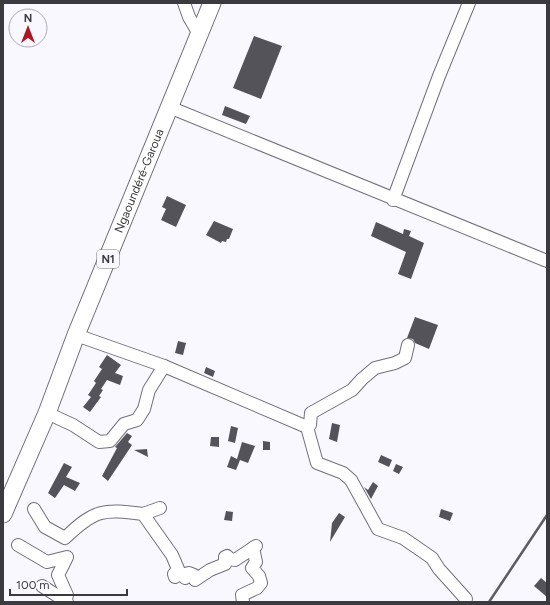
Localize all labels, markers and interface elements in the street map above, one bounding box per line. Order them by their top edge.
north arrow [8,8,48,48]
text: N [24,12,32,25]
street label: Ngaoundéré-Garoua [112,127,167,235]
road number: N1 [97,250,119,268]
scale bar [10,571,127,597]
text: 100 m [16,578,50,592]

